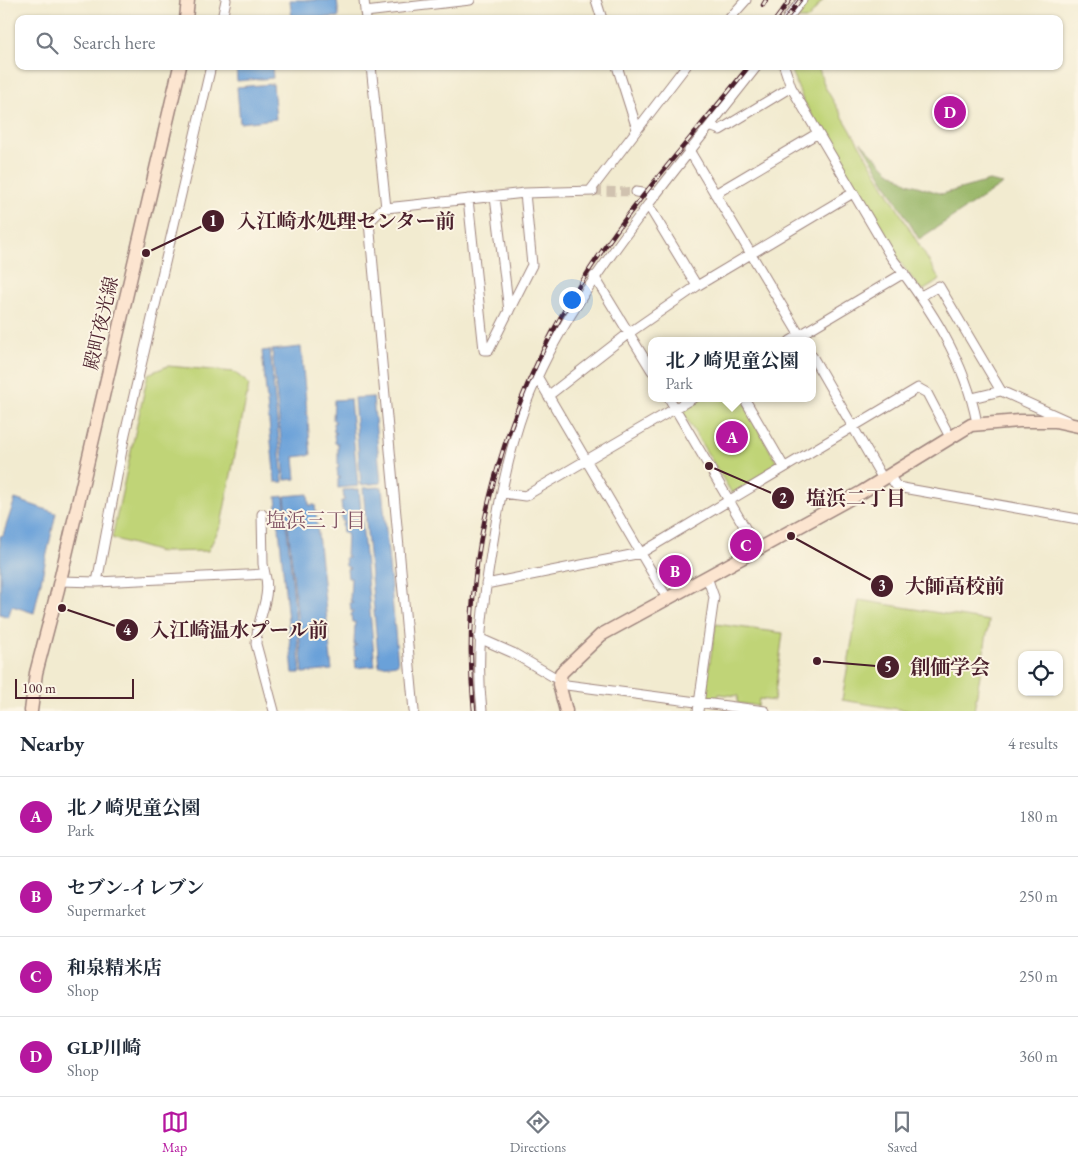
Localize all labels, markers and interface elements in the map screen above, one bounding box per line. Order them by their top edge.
search box [15,15,1063,70]
icon: search [33,29,61,57]
text: Search here [73,30,155,55]
pin: D [934,93,966,131]
callout: 入江崎水処理センター前 [201,203,466,238]
text: 入江崎水処理センター前 [236,208,456,234]
text: 1 [209,211,217,230]
street label: 殿町夜光線 [78,274,124,372]
your location [559,287,585,313]
popup [648,337,816,402]
text: 北ノ崎児童公園 [665,348,799,373]
text: Park [665,373,693,394]
pin: A [716,418,748,456]
callout: 塩浜二丁目 [771,481,916,516]
text: 塩浜二丁目 [806,485,906,511]
text: 2 [779,488,787,507]
district label: 塩浜三丁目 [266,507,366,533]
pin: C [730,526,762,564]
pin: B [659,552,691,590]
callout: 大師高校前 [870,568,1015,603]
text: 大師高校前 [905,573,1005,599]
text: 3 [878,576,886,595]
callout: 入江崎温水プール前 [115,612,339,647]
text: 入江崎温水プール前 [150,617,329,643]
text: 4 [123,620,132,639]
callout: 創価学会 [875,649,1000,684]
map controls [1018,651,1063,696]
button: locate [1018,651,1063,696]
text: 創価学会 [910,654,990,680]
text: 5 [884,657,892,676]
scale bar [15,676,134,699]
text: 100 m [22,679,56,697]
text: Nearby [20,730,84,757]
text: 4 results [1008,733,1058,754]
text: 北ノ崎児童公園 [67,795,200,820]
text: A [30,806,42,827]
text: 180 m [1019,806,1058,827]
text: Park [67,820,94,841]
text: セブン-イレブン [67,875,205,900]
text: B [31,886,41,907]
text: 250 m [1019,886,1058,907]
text: Supermarket [67,900,146,921]
text: 和泉精米店 [67,955,162,980]
text: C [30,966,42,987]
text: 250 m [1019,966,1058,987]
text: Shop [67,980,99,1001]
text: GLP川崎 [67,1035,141,1060]
text: D [30,1046,42,1067]
text: 360 m [1019,1046,1058,1067]
text: Shop [67,1060,99,1081]
tab: Map [161,1108,189,1156]
tab: Directions [510,1108,566,1156]
tab: Saved [887,1108,917,1156]

